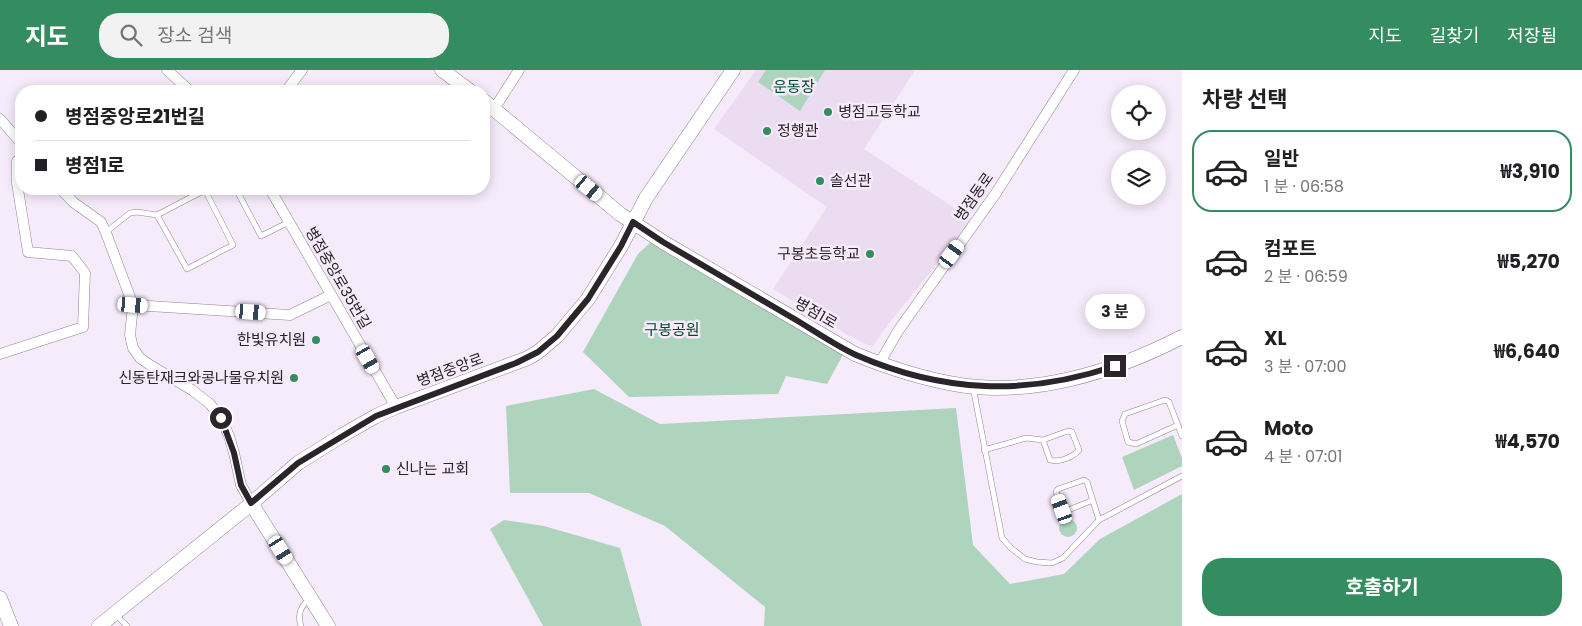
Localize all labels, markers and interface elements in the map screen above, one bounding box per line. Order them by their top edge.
search box [99,13,449,58]
text: 지도 [25,20,69,53]
icon: search [117,21,145,49]
text: 장소 검색 [157,22,232,49]
text: 지도 [1369,23,1402,48]
text: 길찾기 [1430,23,1479,48]
text: 저장됨 [1507,23,1557,48]
park label: 운동장 [773,76,815,97]
text: 차량 선택 [1202,84,1288,115]
map controls [1111,85,1166,205]
button: locate [1111,85,1166,140]
place label: 병점고등학교 [838,101,921,122]
text: 병점중앙로21번길 [65,103,205,130]
marker: 병점고등학교 [822,106,834,118]
place label: 정행관 [777,120,819,141]
marker: 정행관 [761,125,773,137]
text: 일반 [1264,145,1299,172]
icon: car [1204,149,1249,194]
button: layers [1111,150,1166,205]
text: 병점1로 [65,152,125,179]
text: ₩3,910 [1501,158,1560,185]
street label: 병점동로 [949,168,998,225]
place label: 솔선관 [830,170,872,191]
car [572,173,605,203]
marker: 솔선관 [814,175,826,187]
text: 1 분 · 06:58 [1264,175,1344,198]
street label: 병점중앙로35번길 [301,223,376,333]
text: 컴포트 [1264,235,1316,262]
car [937,237,966,271]
icon: car [1204,239,1249,284]
place label: 구봉초등학교 [777,243,860,264]
marker: 구봉초등학교 [864,248,876,260]
text: ₩5,270 [1498,248,1560,275]
text: 2 분 · 06:59 [1264,265,1348,288]
street label: 병점1로 [791,292,842,333]
callout: 3 분 [1085,294,1145,328]
car [117,296,148,314]
text: 3 분 [1101,300,1129,323]
car [235,303,266,321]
park label: 구봉공원 [644,319,700,340]
text: XL [1264,325,1287,352]
place label: 한빛유치원 [237,329,306,350]
icon: car [1204,329,1249,374]
marker: 한빛유치원 [310,334,322,346]
text: ₩6,640 [1494,338,1560,365]
car [354,342,381,376]
street label: 병점중앙로 [414,348,486,391]
route end [1104,355,1126,377]
text: 3 분 · 07:00 [1264,355,1347,378]
place label: 신동탄재크와콩나물유치원 [118,367,284,388]
marker: 신동탄재크와콩나물유치원 [288,372,300,384]
route start [210,407,232,429]
text: Moto [1264,415,1313,442]
icon: car [1204,419,1249,464]
text: ₩4,570 [1496,428,1560,455]
text: 4 분 · 07:01 [1264,445,1342,468]
place label: 신나는 교회 [396,458,469,479]
marker: 신나는 교회 [380,463,392,475]
car [1049,492,1074,526]
car [266,533,295,567]
button: 호출하기 [1202,558,1562,616]

